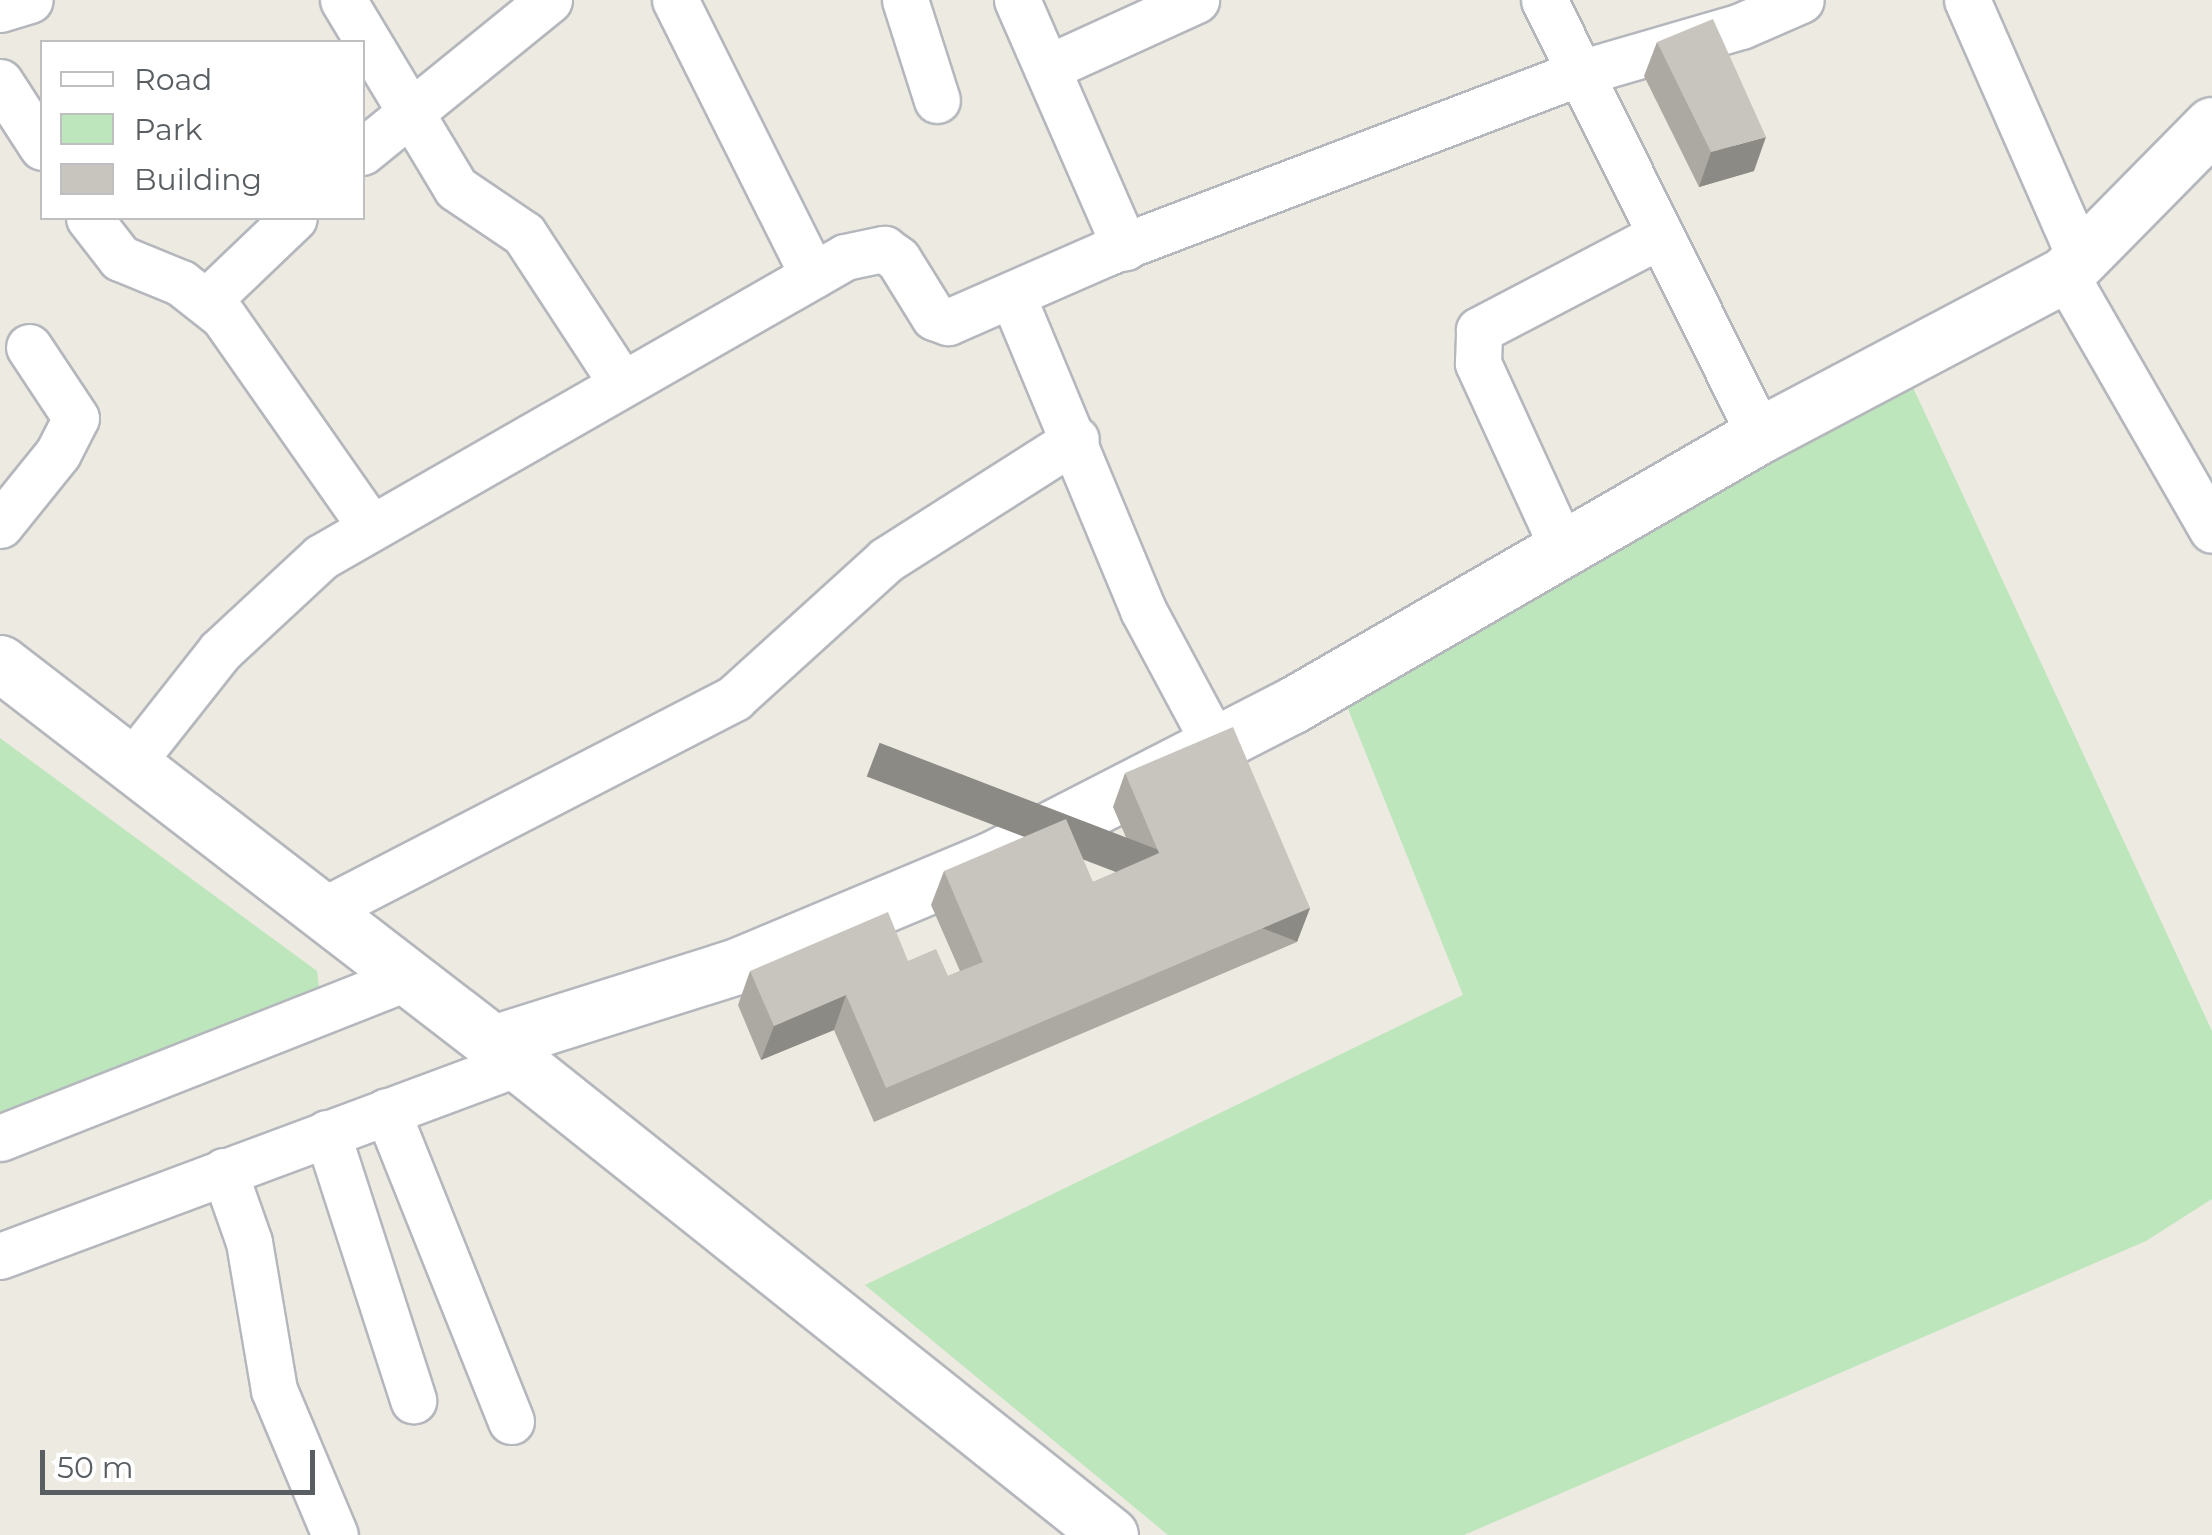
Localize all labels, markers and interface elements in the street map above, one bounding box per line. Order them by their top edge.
legend [40,40,365,220]
text: Road [134,61,212,98]
text: Park [134,111,203,148]
text: Building [134,161,262,198]
scale bar [45,1430,320,1492]
text: 50 m [57,1449,134,1486]

